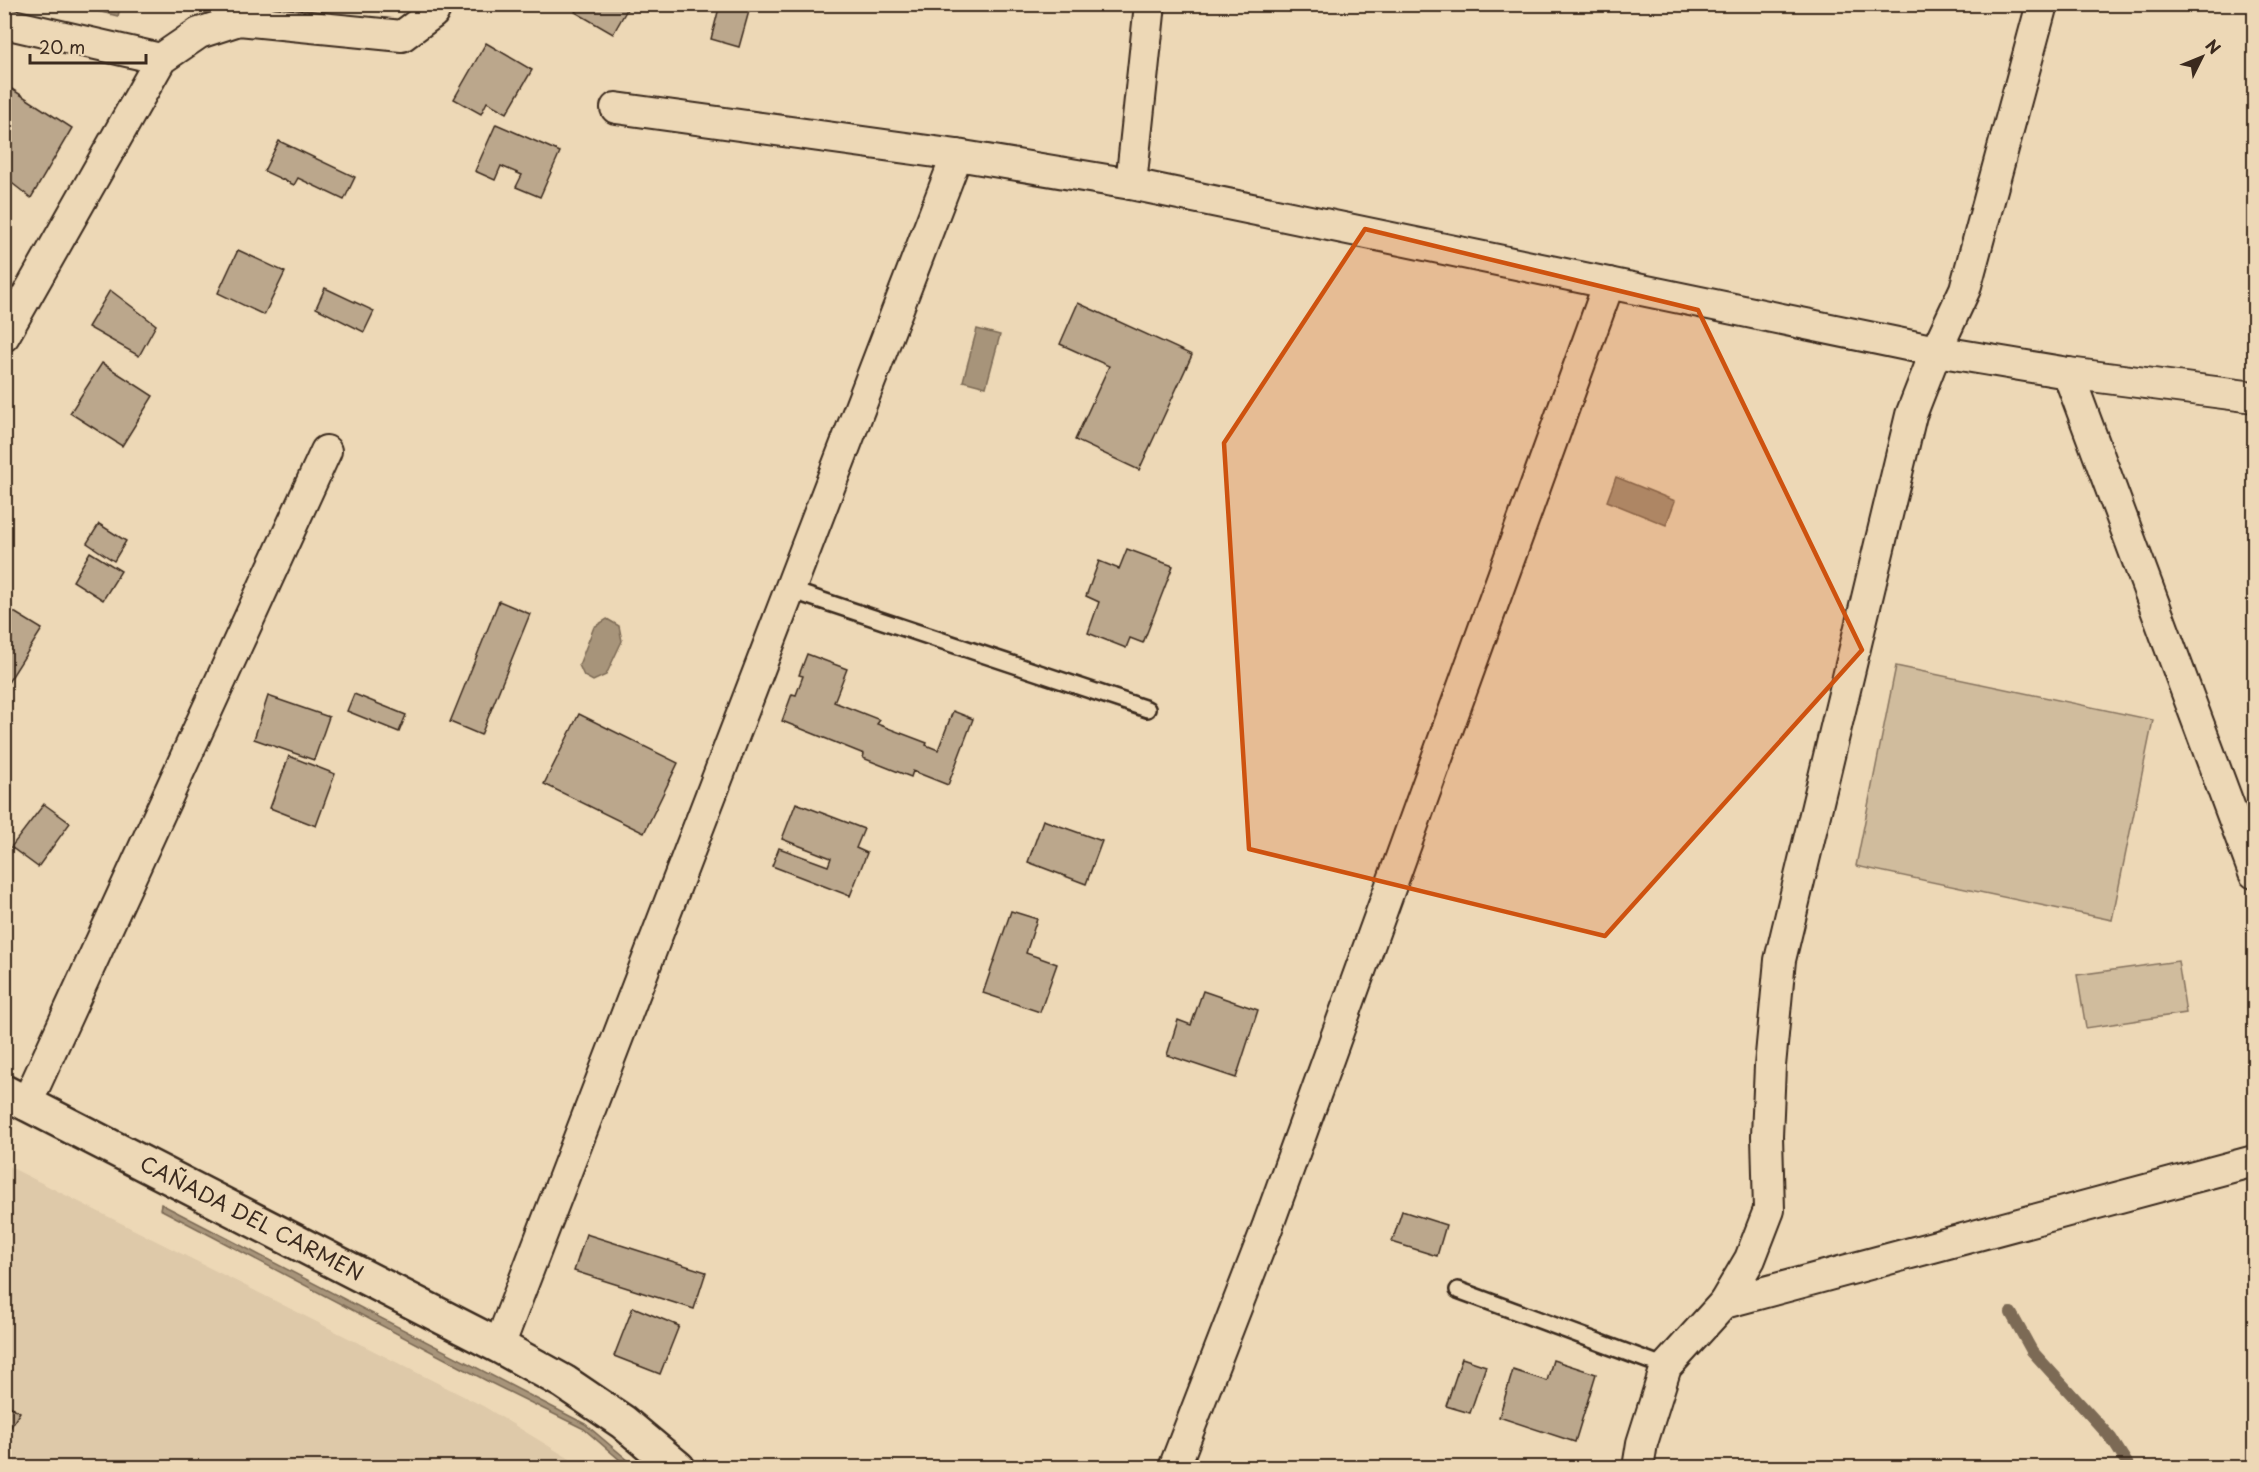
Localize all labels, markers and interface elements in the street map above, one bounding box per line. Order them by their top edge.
scale bar [30,27,146,65]
north arrow [2172,27,2232,87]
text: 20 m [39,33,85,60]
text: N [2201,33,2227,59]
street label: CAÑADA DEL CARMEN [135,1146,370,1288]

